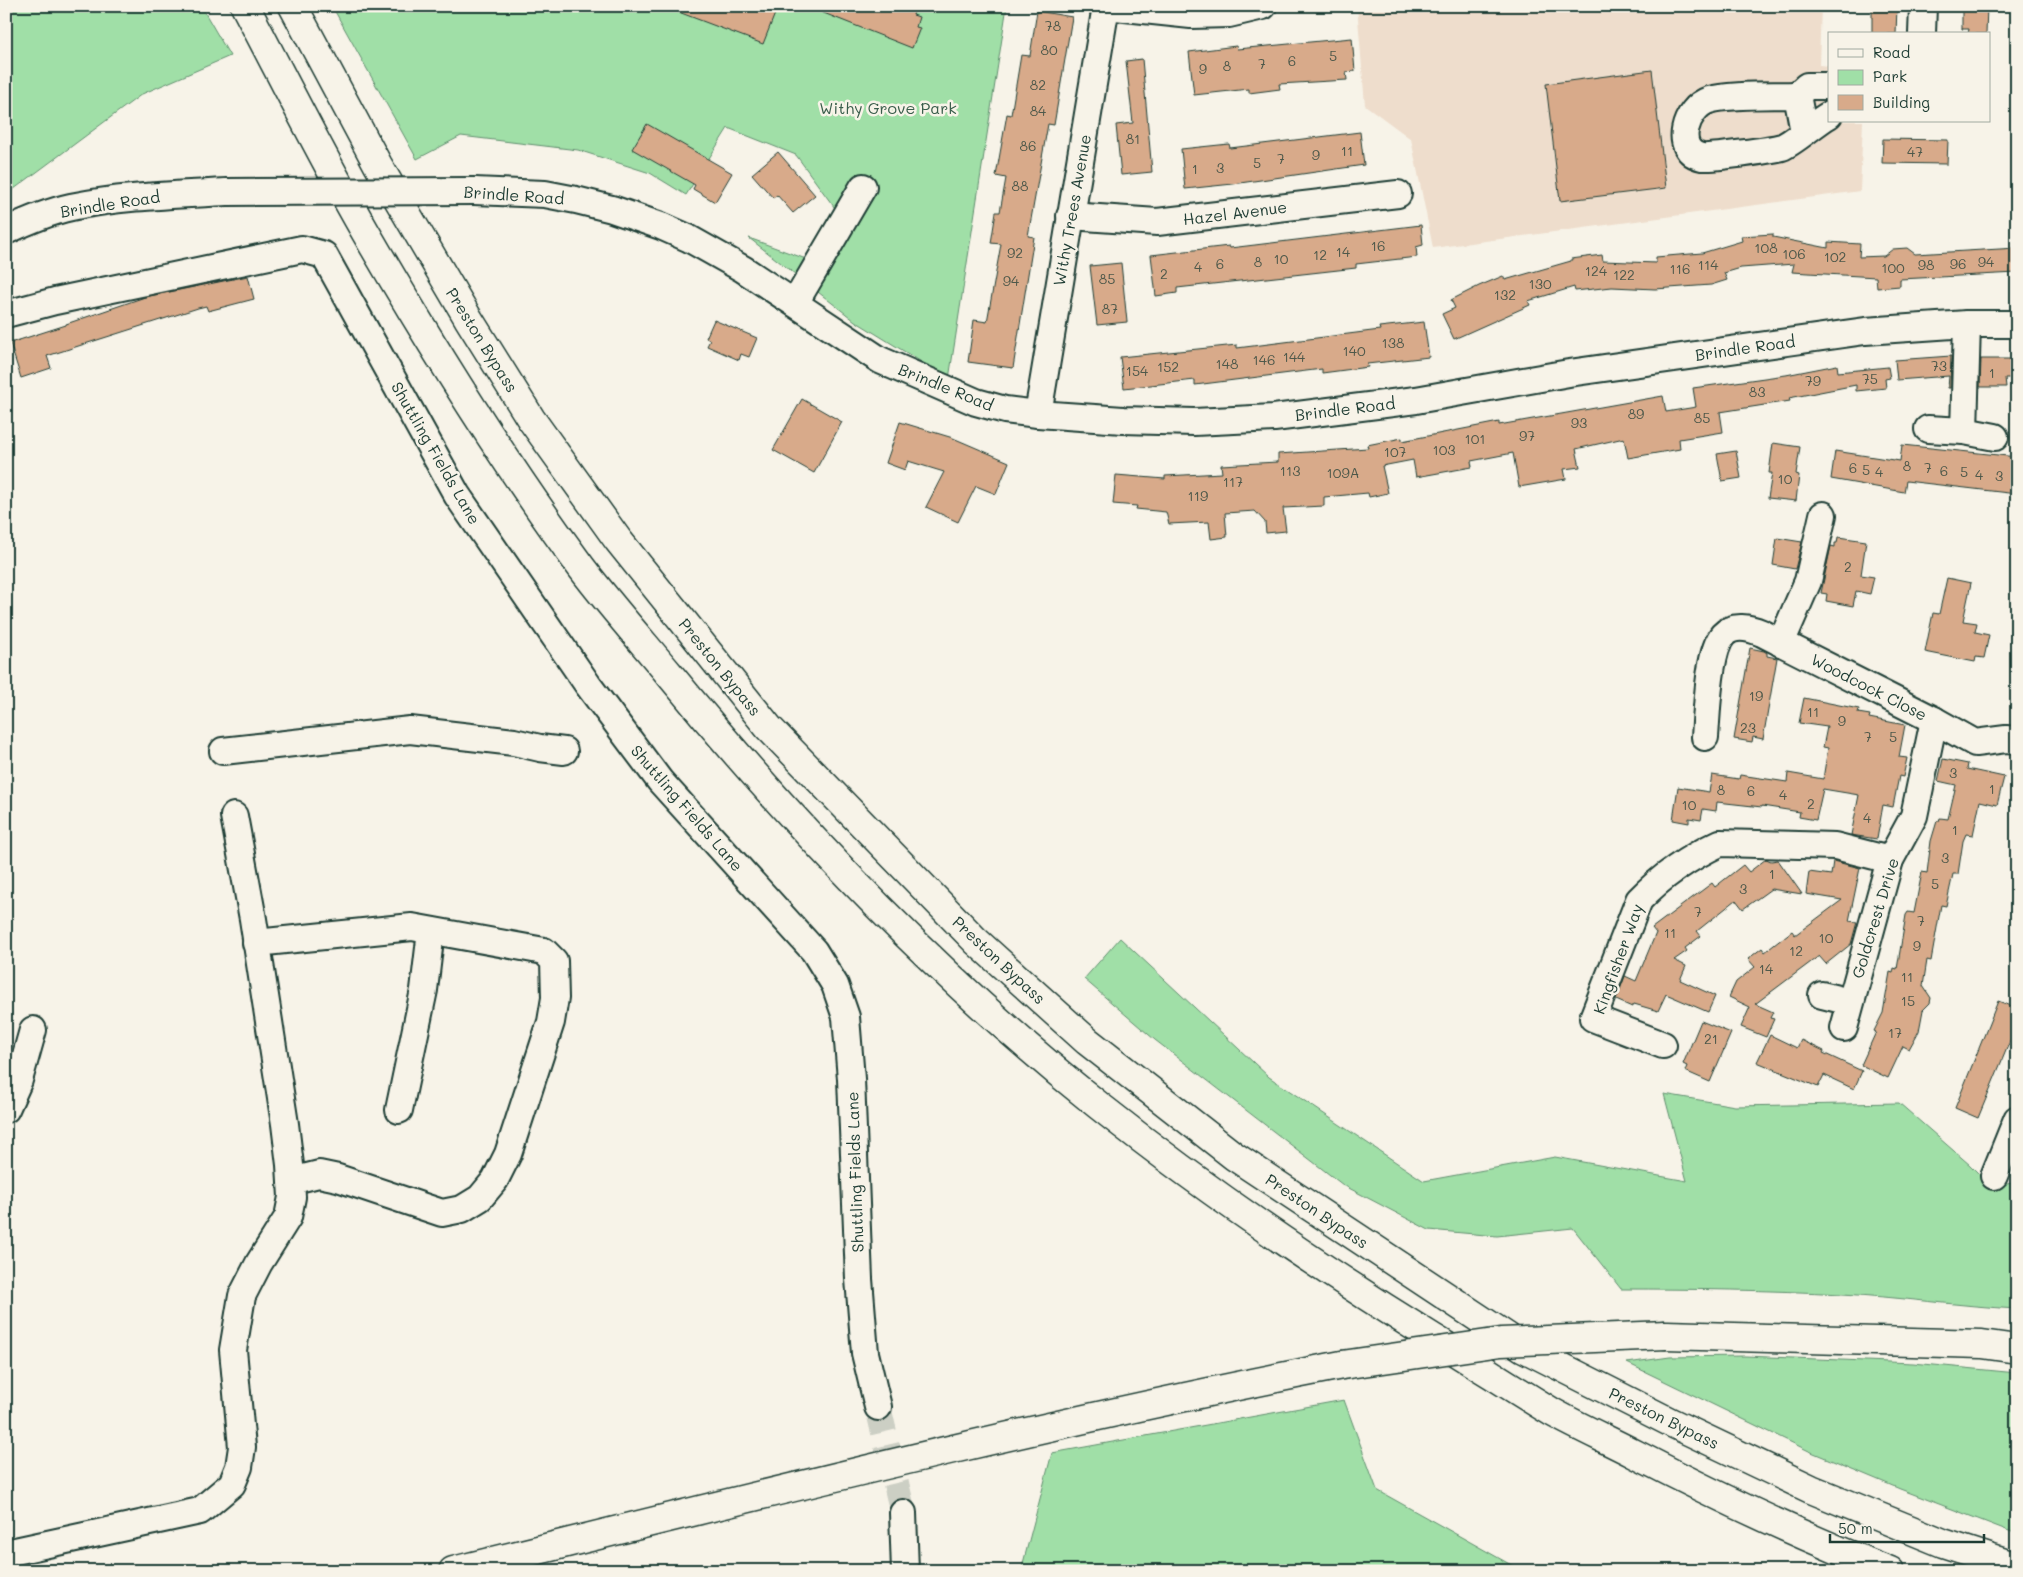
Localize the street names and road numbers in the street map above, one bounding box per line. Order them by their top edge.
street label: Withy Trees Avenue [1048,133,1095,287]
street label: Brindle Road [463,181,565,208]
street label: Brindle Road [59,185,161,222]
street label: Hazel Avenue [1182,196,1288,229]
street label: Preston Bypass [442,283,523,396]
street label: Brindle Road [1694,330,1796,365]
street label: Brindle Road [896,358,997,415]
street label: Shuttling Fields Lane [387,378,486,528]
street label: Brindle Road [1294,392,1396,425]
street label: Preston Bypass [675,614,766,720]
street label: Woodcock Close [1808,648,1931,725]
street label: Shuttling Fields Lane [627,740,748,875]
street label: Goldcrest Drive [1846,855,1903,981]
street label: Kingfisher Way [1588,901,1647,1017]
street label: Preston Bypass [948,911,1050,1008]
street label: Shuttling Fields Lane [841,1091,868,1253]
street label: Preston Bypass [1262,1168,1373,1253]
street label: Preston Bypass [1606,1382,1723,1453]

